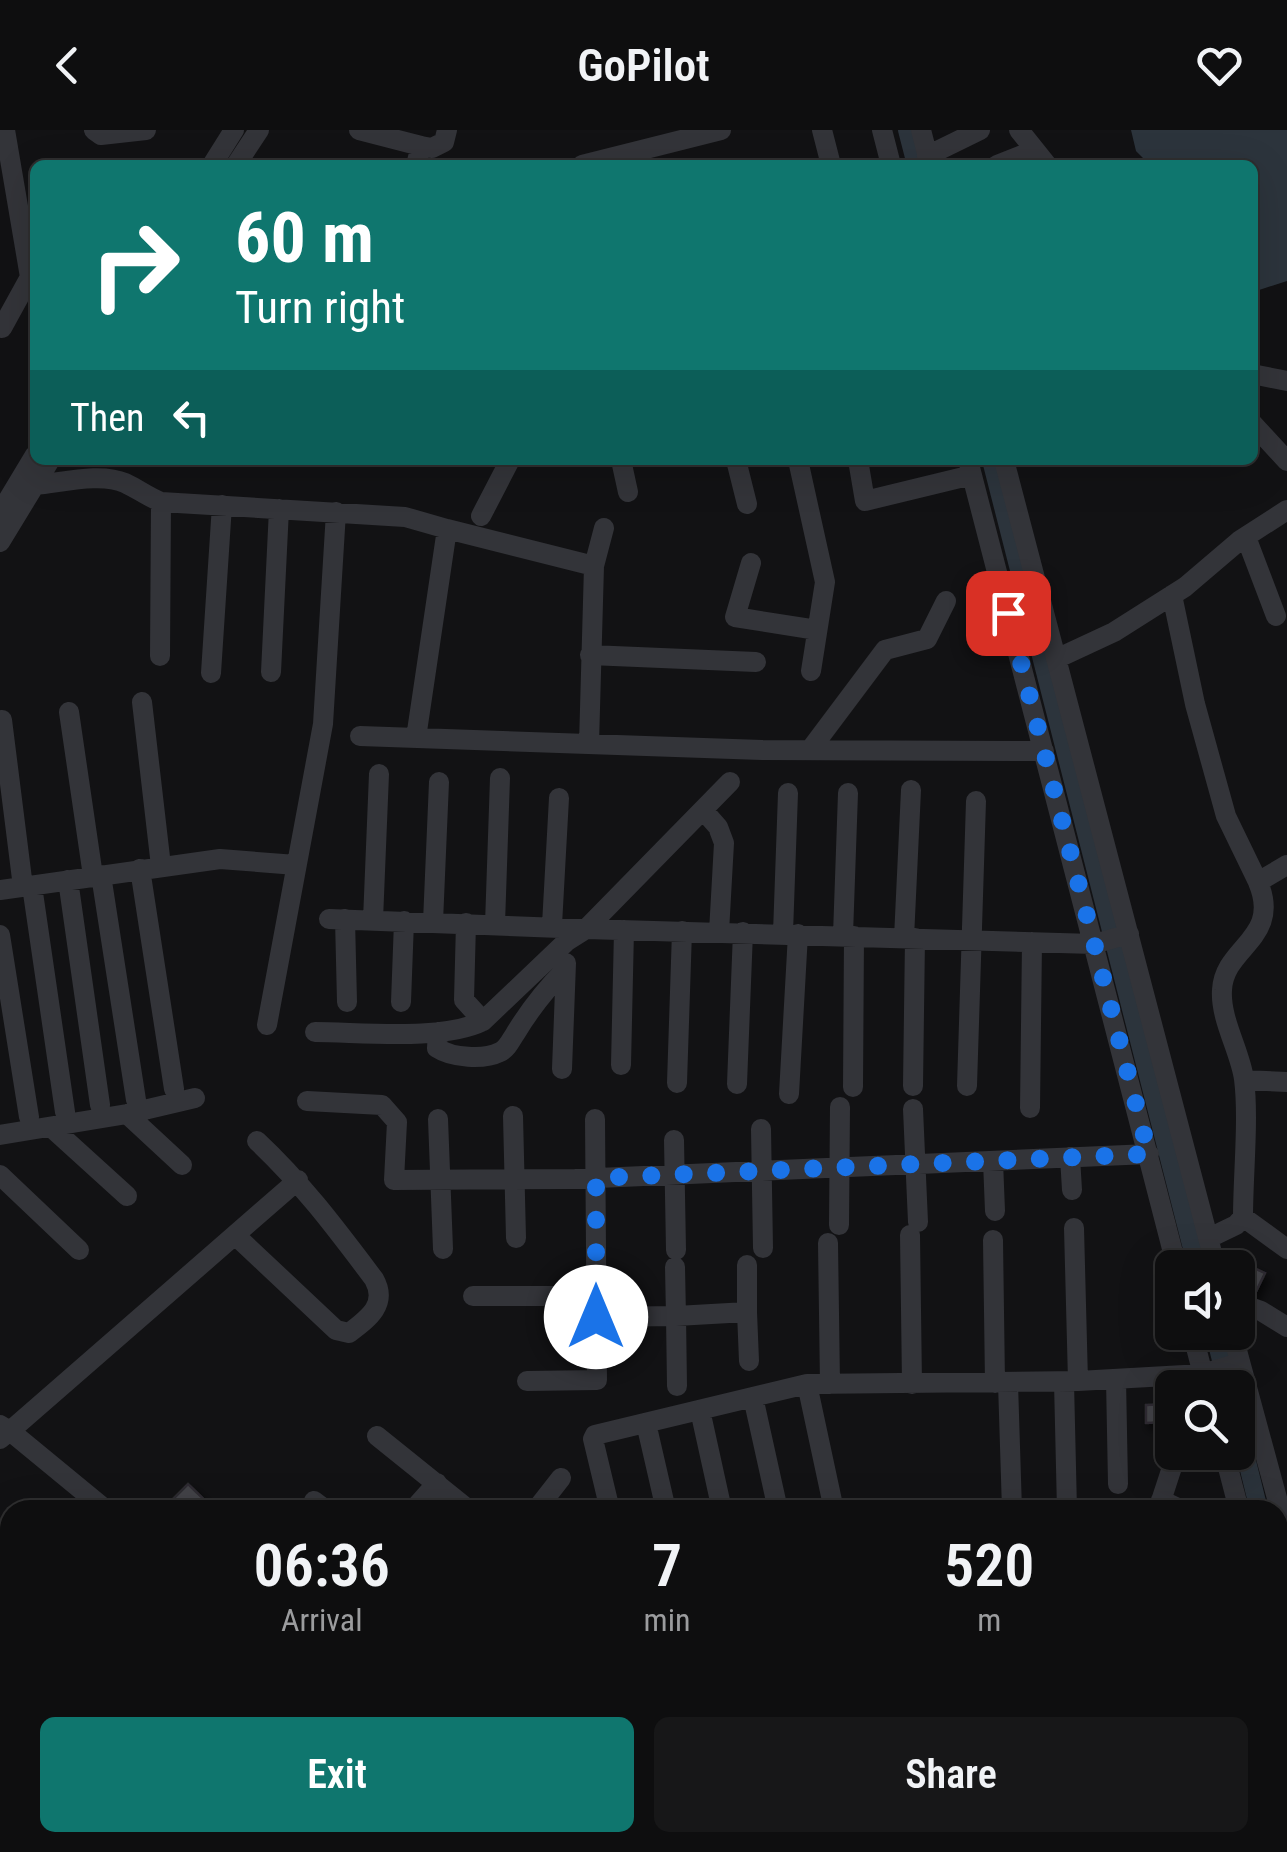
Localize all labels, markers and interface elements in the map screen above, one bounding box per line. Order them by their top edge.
icon: back [40,38,95,93]
icon: heart [1192,38,1247,93]
text: GoPilot [577,39,710,92]
text: 60 m [235,197,374,279]
icon: right [70,200,200,330]
text: Turn right [235,281,405,334]
icon: left [164,390,219,445]
text: Then [70,396,144,440]
pin [966,571,1051,656]
icon: arrive [981,586,1036,641]
map controls [1155,1250,1255,1470]
button: sound [1155,1250,1255,1350]
position arrow [544,1265,648,1369]
button: search [1155,1370,1255,1470]
text: 06:36 [253,1530,390,1601]
text: 7 [652,1530,682,1601]
text: 520 [944,1530,1034,1601]
text: Arrival [281,1601,362,1639]
text: min [644,1601,690,1639]
text: m [977,1601,1001,1639]
button: Exit [40,1717,634,1832]
button: Share [654,1717,1248,1832]

